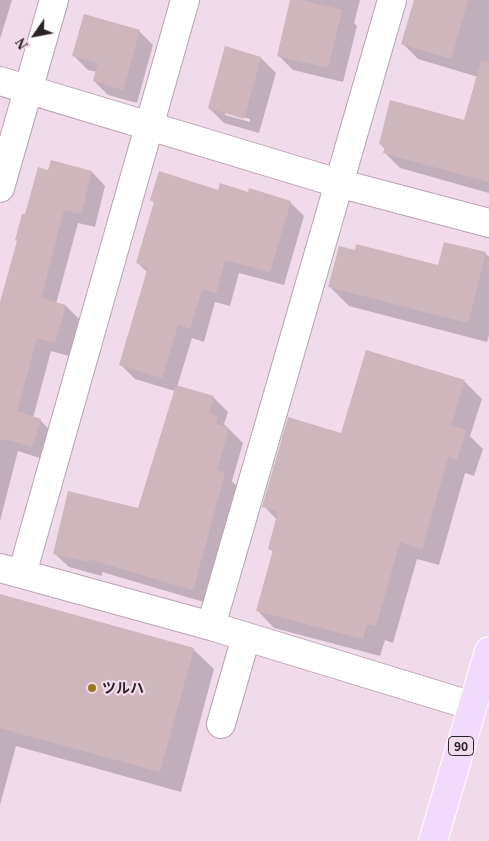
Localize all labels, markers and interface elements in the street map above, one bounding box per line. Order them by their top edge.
north arrow [10,10,60,60]
text: N [13,35,31,52]
place label: ツルハ [102,680,144,696]
marker: ツルハ [86,682,98,694]
road number: 90 [448,736,474,756]

